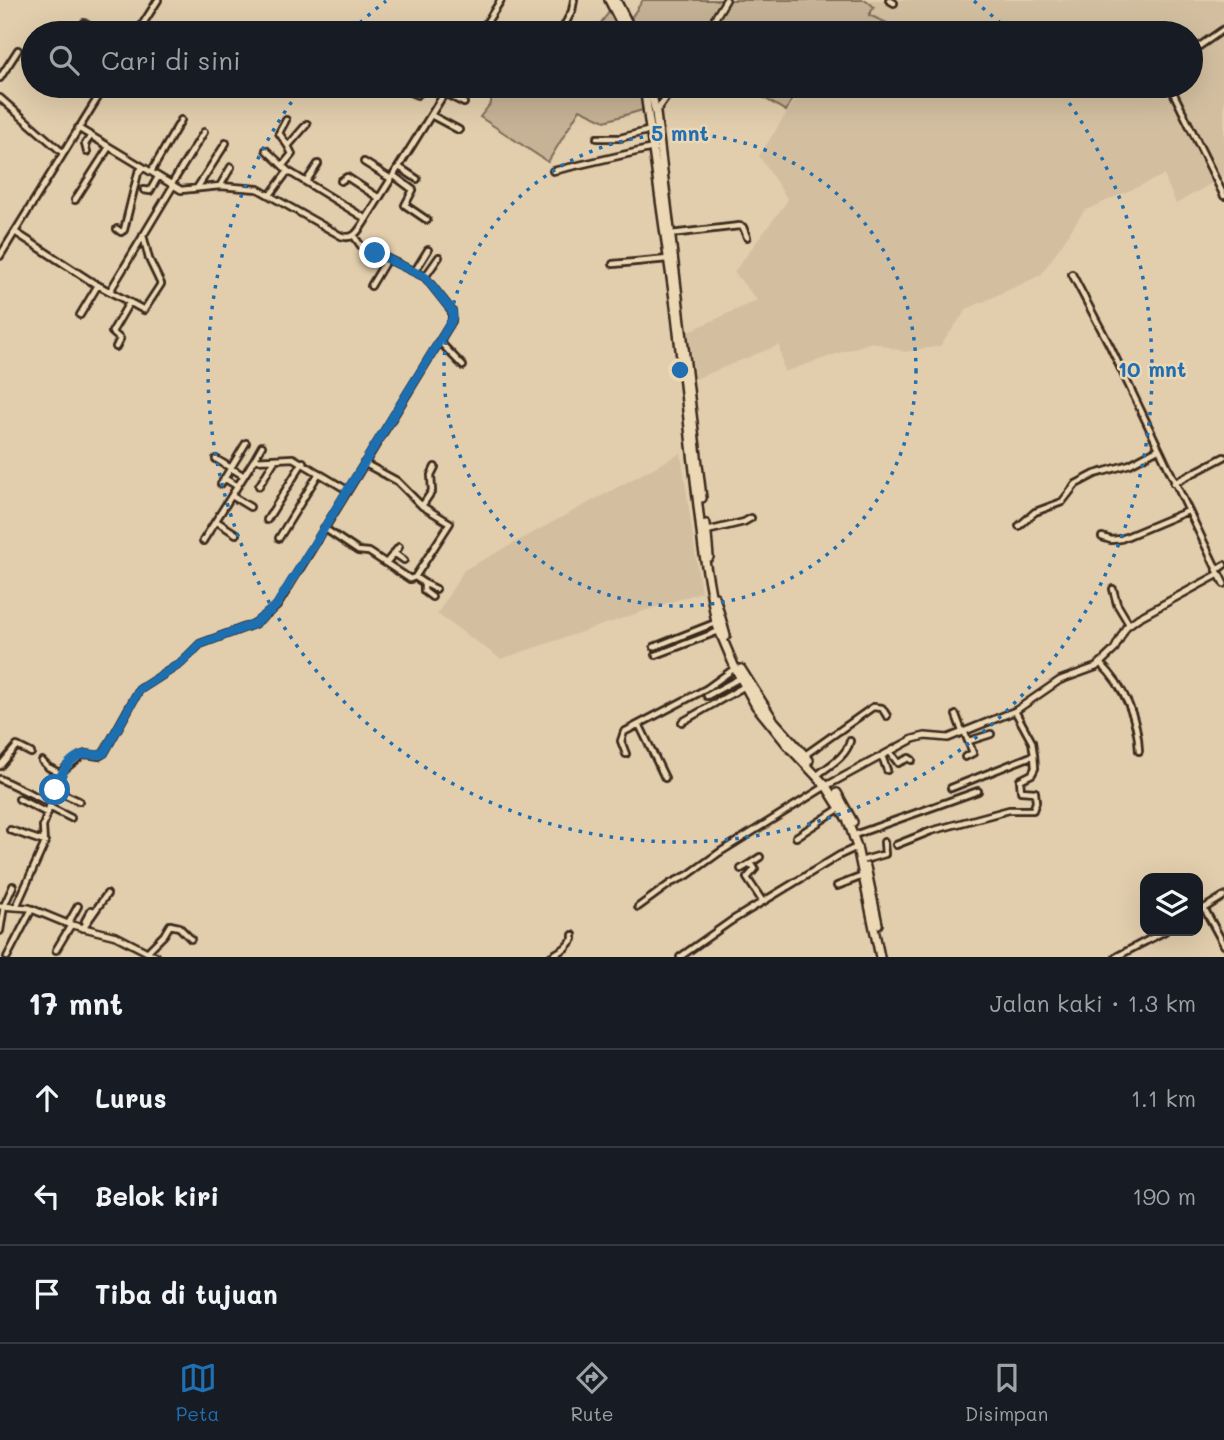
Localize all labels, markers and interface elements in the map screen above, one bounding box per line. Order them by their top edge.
search box [21,21,1203,98]
icon: search [45,41,83,79]
text: Cari di sini [101,43,241,77]
text: 5 mnt [651,119,709,146]
route end [359,237,390,268]
text: 10 mnt [1118,355,1186,382]
centre of rings [668,358,692,382]
route start [39,774,70,805]
map controls [1140,873,1203,936]
button: layers [1140,873,1203,936]
text: 17 mnt [28,983,123,1023]
text: Jalan kaki · 1.3 km [990,988,1196,1018]
icon: ahead [28,1079,66,1117]
text: Lurus [95,1081,167,1115]
text: 1.1 km [1131,1083,1196,1113]
icon: left [28,1177,66,1215]
text: Belok kiri [95,1179,219,1213]
text: 190 m [1132,1181,1196,1211]
icon: arrive [28,1275,66,1313]
text: Tiba di tujuan [95,1277,278,1311]
tab: Peta [176,1359,219,1426]
tab: Rute [571,1359,614,1426]
tab: Disimpan [965,1359,1048,1426]

